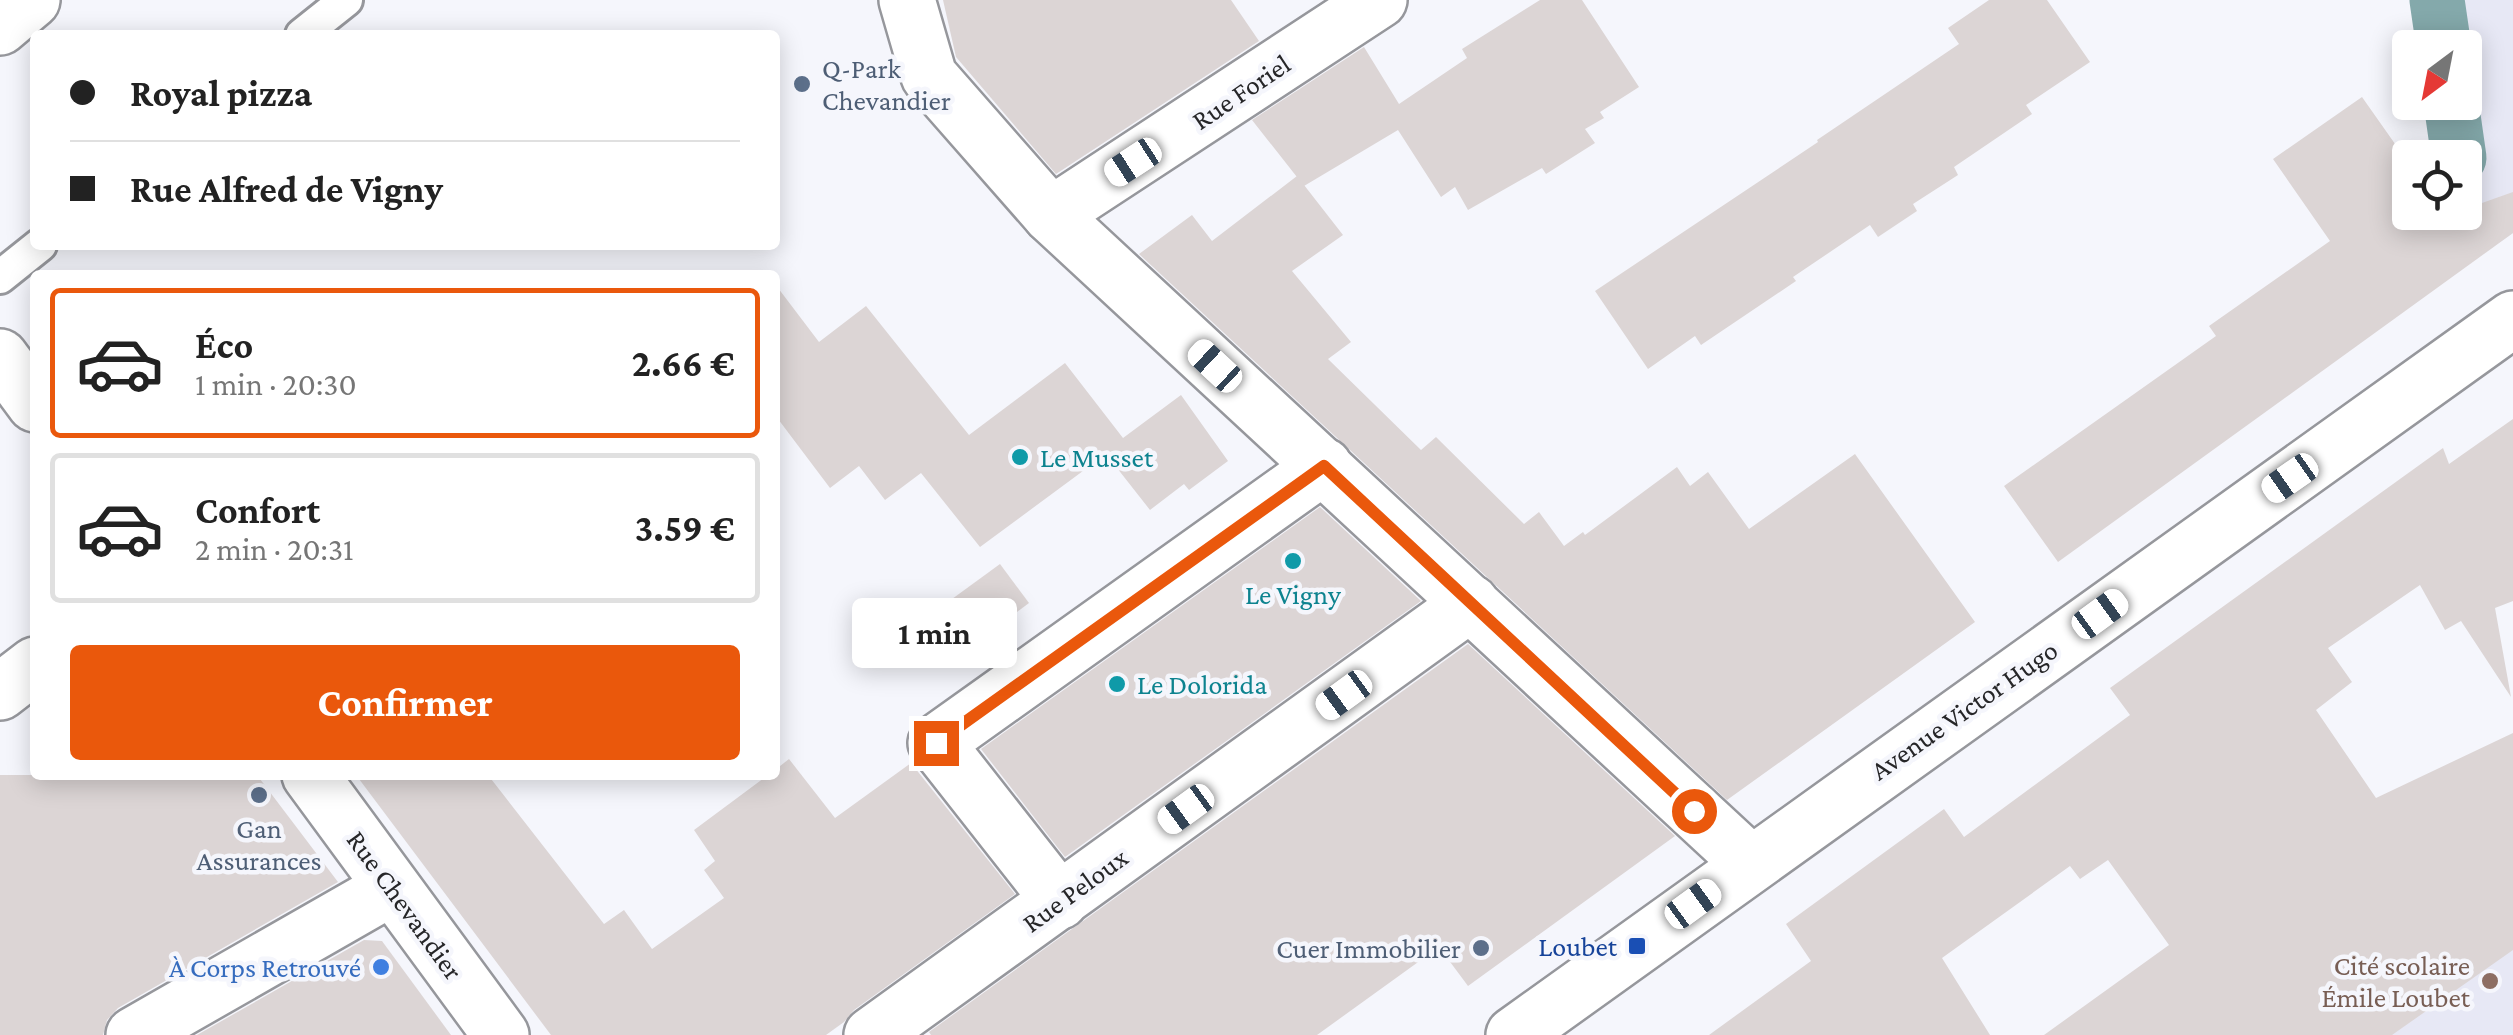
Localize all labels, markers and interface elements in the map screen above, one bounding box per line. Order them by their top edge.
north arrow [2392,30,2482,120]
map controls [2392,30,2482,230]
street label: Rue Foriel [1186,48,1296,136]
place label: Q-Park Chevandier [822,53,951,116]
text: Royal pizza [130,72,312,114]
marker: Q-Park Chevandier [791,73,813,95]
car [1100,133,1166,191]
button: locate [2392,140,2482,230]
text: Rue Alfred de Vigny [130,168,443,210]
icon: car [75,318,165,408]
text: Éco [195,324,253,366]
car [1183,335,1247,397]
text: 2.66 € [632,342,735,384]
text: 1 min · 20:30 [195,366,357,402]
place label: Le Musset [1040,442,1154,473]
marker: Le Musset [1009,446,1031,468]
car [2257,449,2323,507]
icon: car [75,483,165,573]
text: Confort [195,489,320,531]
text: 3.59 € [635,507,735,549]
text: 2 min · 20:31 [195,531,354,567]
marker: Le Vigny [1282,550,1304,572]
place label: Le Vigny [1245,579,1342,610]
car [2067,584,2133,644]
callout: 1 min [854,598,1018,668]
text: 1 min [898,615,971,651]
street label: Avenue Victor Hugo [1865,634,2063,786]
button: Confirmer [70,645,740,760]
car [1311,665,1377,725]
place label: Le Dolorida [1137,669,1267,700]
marker: Le Dolorida [1106,673,1128,695]
route end [914,721,959,766]
car [1153,779,1219,839]
marker: Gan Assurances [248,784,270,806]
route start [1672,789,1717,834]
place label: Gan Assurances [197,813,321,876]
street label: Rue Chevandier [341,825,469,986]
street label: Rue Peloux [1016,841,1134,939]
car [1660,874,1726,934]
place label: Loubet [1538,931,1618,962]
place label: Cuer Immobilier [1276,933,1461,964]
marker: Loubet [1626,935,1648,957]
marker: Cuer Immobilier [1470,937,1492,959]
place label: Cité scolaire Émile Loubet [2321,950,2471,1013]
place label: À Corps Retrouvé [169,952,361,983]
marker: À Corps Retrouvé [370,956,392,978]
marker: Cité scolaire Émile Loubet [2479,970,2501,992]

